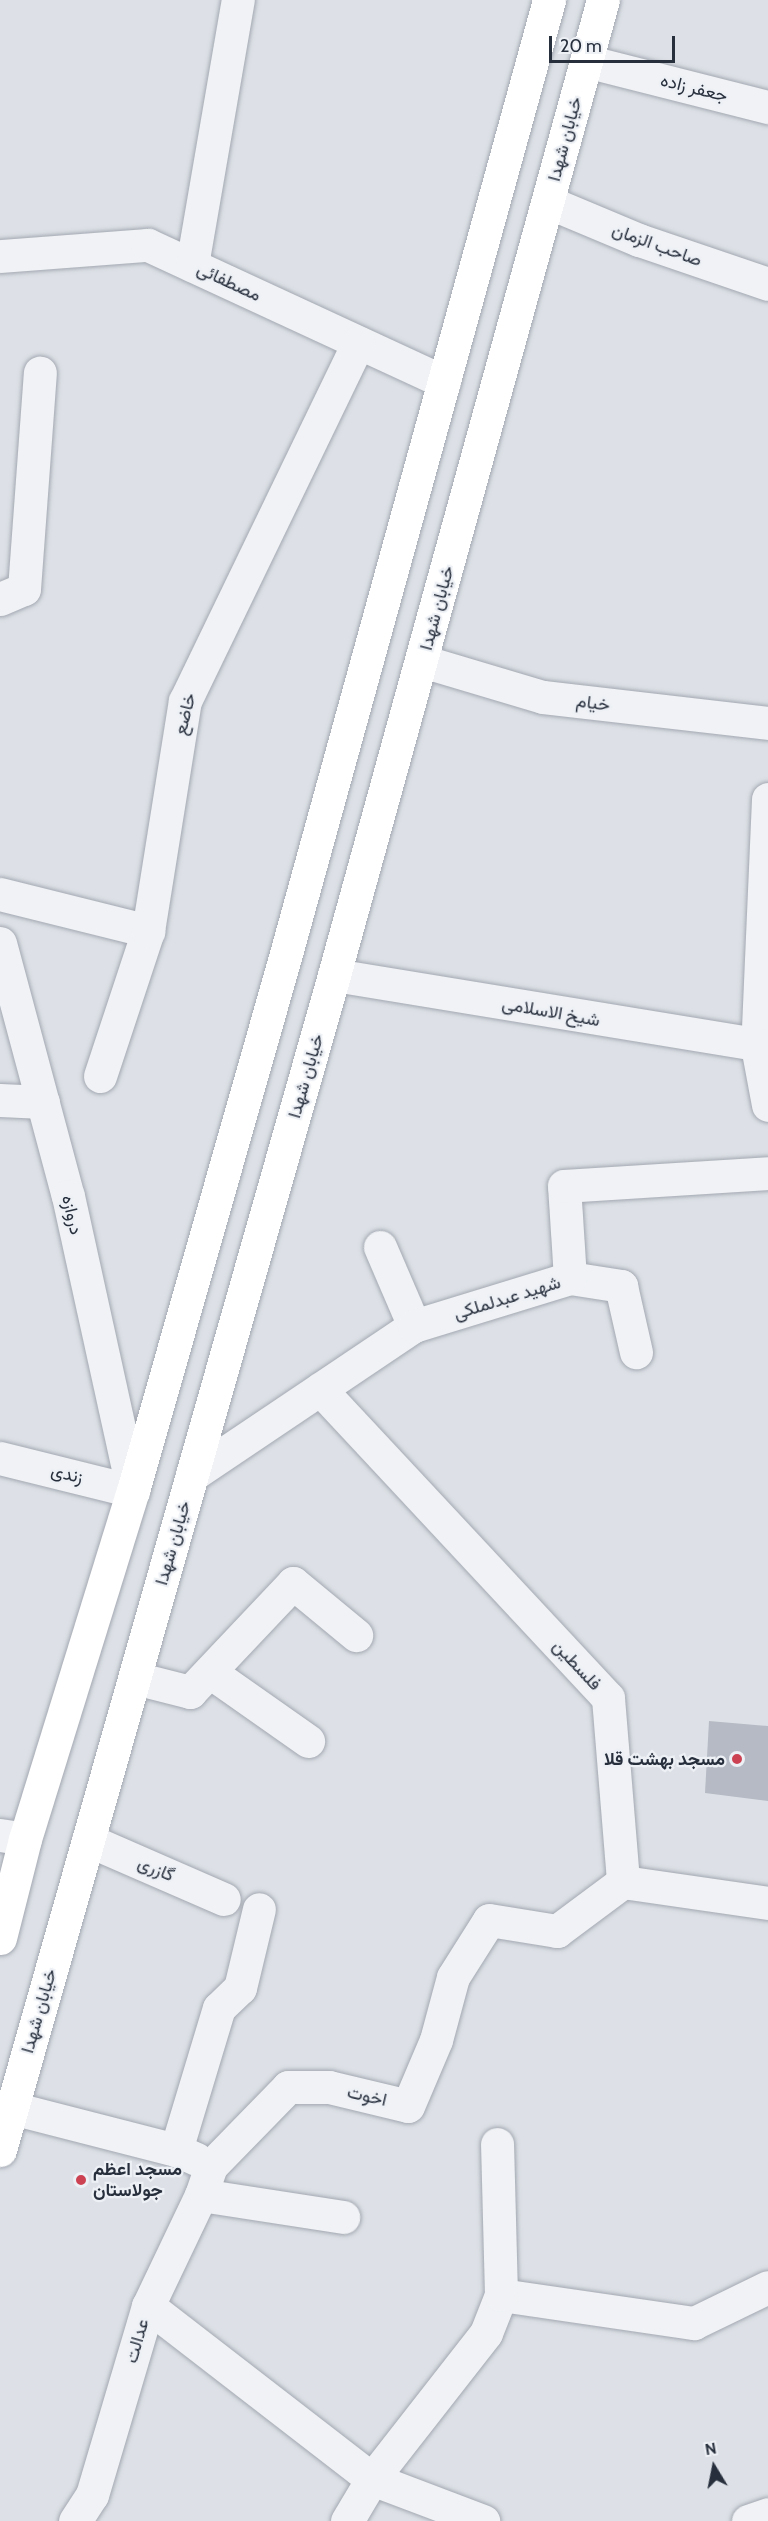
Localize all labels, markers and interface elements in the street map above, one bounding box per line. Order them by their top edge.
scale bar [552,24,678,62]
text: 20 m [560,35,602,57]
street label: جعفر زاده [658,69,730,107]
street label: خیابان شهدا [543,94,587,184]
street label: صاحب الزمان [609,219,705,271]
street label: مصطفائی [194,258,264,306]
street label: خیابان شهدا [415,563,459,653]
street label: خیام [575,690,611,716]
street label: خاضع [169,691,201,737]
street label: شیخ الاسلامی [500,993,602,1031]
street label: خیابان شهدا [284,1031,328,1121]
street label: دروازه [57,1193,87,1237]
street label: شهید عبدلملکی [451,1272,563,1324]
street label: زندی [49,1460,85,1488]
street label: خیابان شهدا [151,1498,195,1588]
street label: فلسطین [548,1635,606,1695]
place label: مسجد بهشت قلا [604,1748,725,1770]
marker: مسجد بهشت قلا [730,1752,744,1766]
street label: گازری [135,1852,177,1886]
street label: خیابان شهدا [17,1966,61,2056]
street label: اخوت [345,2081,389,2111]
place label: مسجد اعظم جولاستان [93,2159,182,2202]
marker: مسجد اعظم جولاستان [74,2173,88,2187]
street label: عدالت [120,2316,154,2366]
north arrow [684,2437,744,2497]
text: N [704,2438,718,2459]

